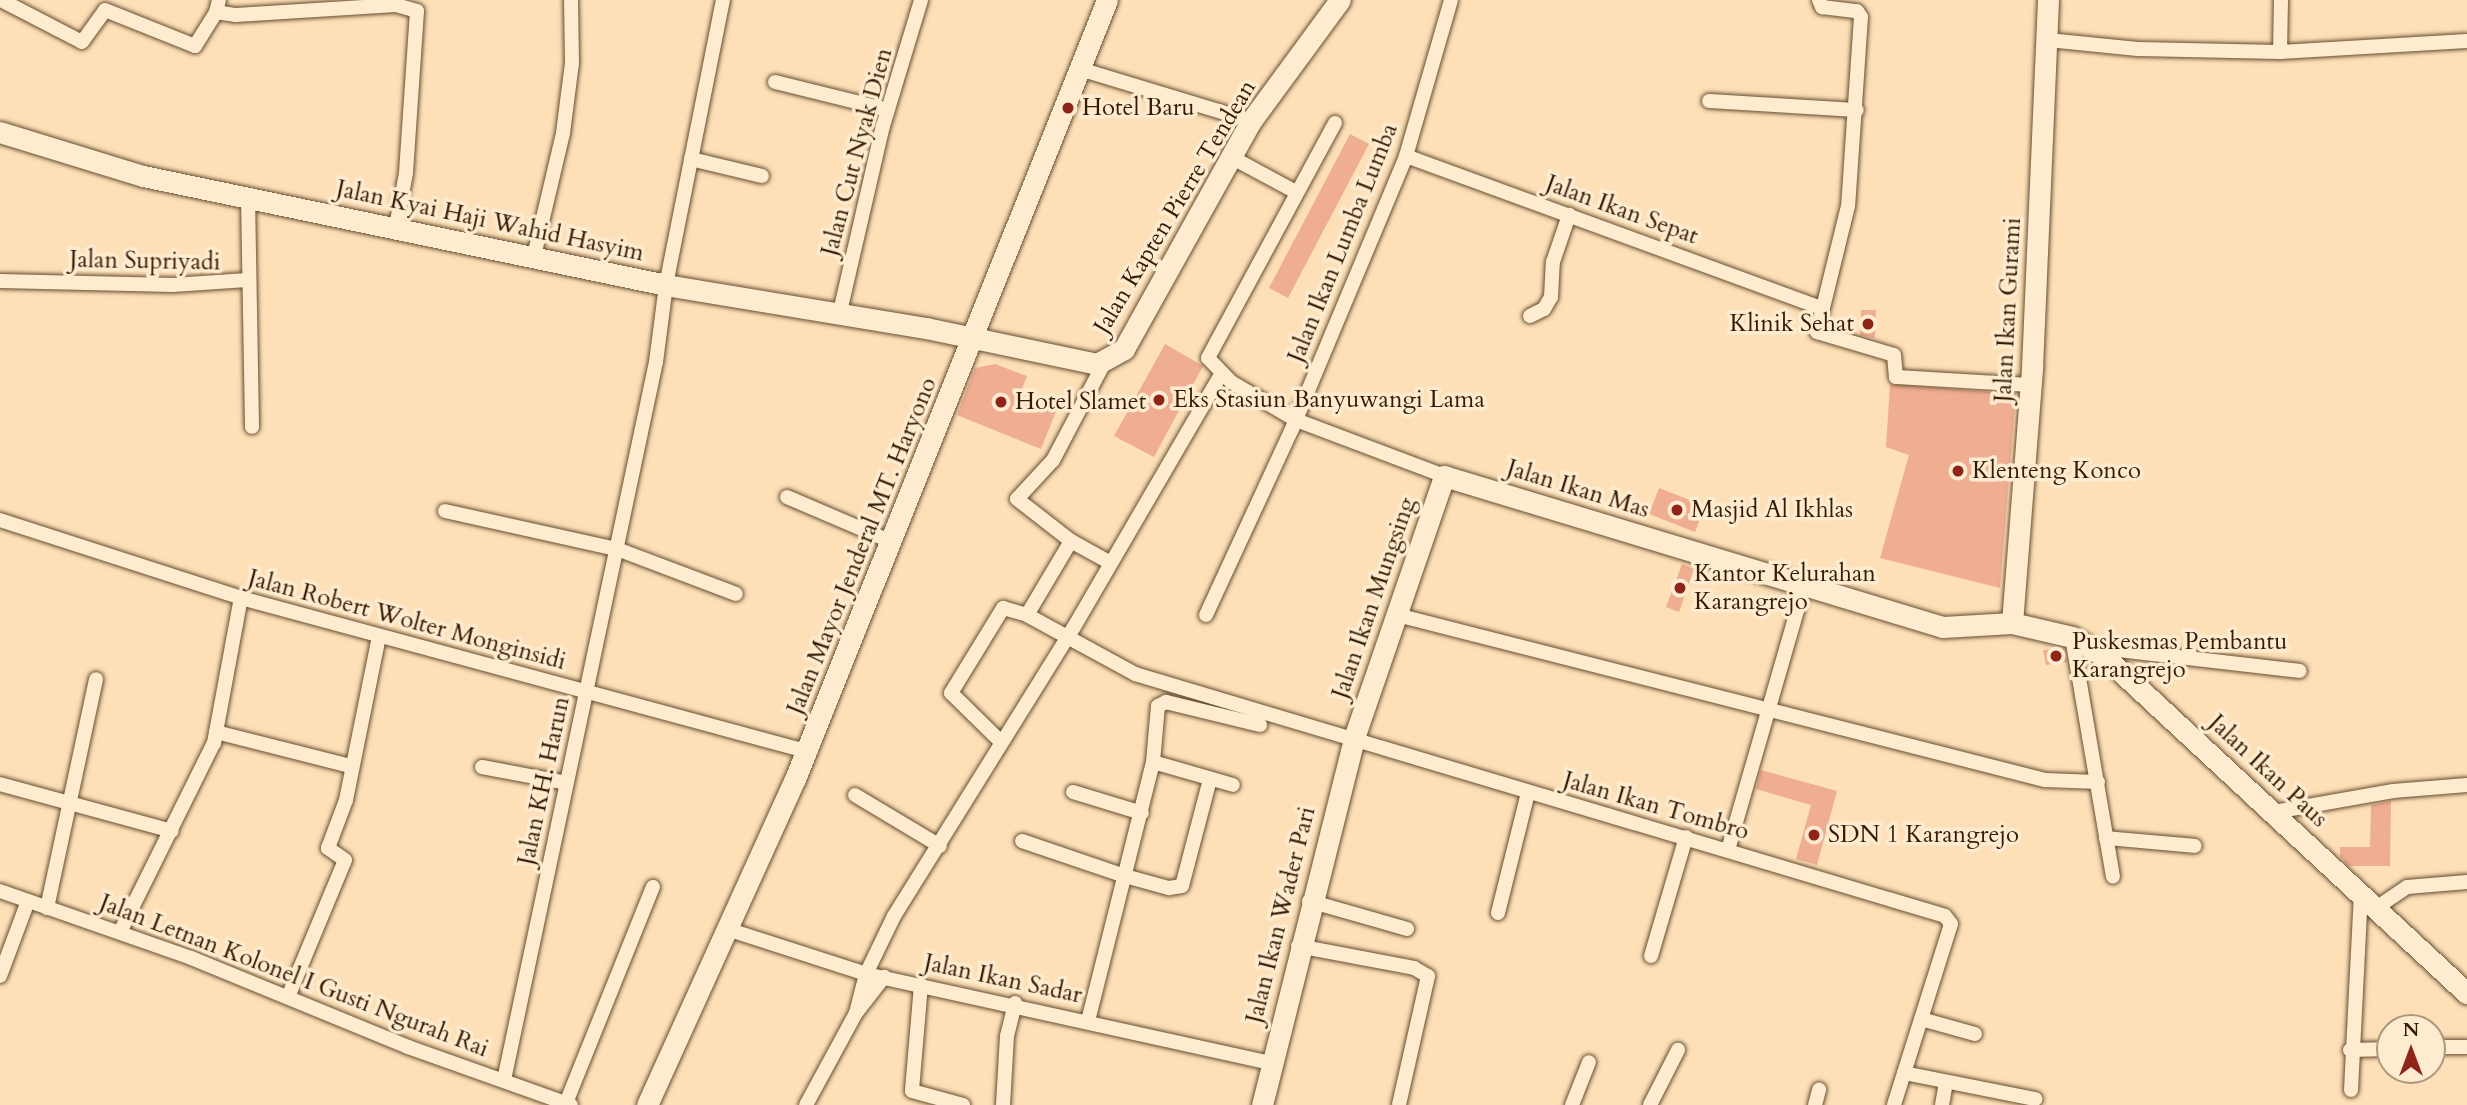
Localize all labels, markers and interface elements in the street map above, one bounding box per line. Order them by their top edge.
street label: Jalan Cut Nyak Dien [815,45,899,259]
street label: Jalan Kapten Pierre Tendean [1088,75,1262,339]
place label: Hotel Baru [1082,94,1195,122]
marker: Hotel Baru [1060,100,1076,116]
street label: Jalan Ikan Lumba Lumba [1282,119,1404,367]
street label: Jalan Ikan Sepat [1542,169,1702,251]
street label: Jalan Kyai Haji Wahid Hasyim [334,174,646,268]
street label: Jalan Ikan Gurami [1989,217,2027,403]
street label: Jalan Supriyadi [69,245,221,277]
place label: Klinik Sehat [1730,310,1854,338]
marker: Klinik Sehat [1860,316,1876,332]
street label: Jalan Mayor Jenderal MT. Haryono [781,373,943,719]
place label: Eks Stasiun Banyuwangi Lama [1173,386,1485,414]
place label: Hotel Slamet [1015,388,1146,416]
marker: Eks Stasiun Banyuwangi Lama [1151,392,1167,408]
marker: Hotel Slamet [993,394,1009,410]
street label: Jalan Ikan Mas [1503,454,1653,524]
place label: Klenteng Konco [1972,457,2141,485]
marker: Klenteng Konco [1950,463,1966,479]
street label: Jalan Ikan Mungsing [1326,493,1422,703]
place label: Masjid Al Ikhlas [1691,496,1853,524]
marker: Masjid Al Ikhlas [1669,502,1685,518]
place label: Kantor Kelurahan Karangrejo [1694,560,1876,616]
street label: Jalan Robert Wolter Monginsidi [245,564,569,676]
marker: Kantor Kelurahan Karangrejo [1672,580,1688,596]
place label: Puskesmas Pembantu Karangrejo [2072,628,2287,684]
marker: Puskesmas Pembantu Karangrejo [2046,646,2066,666]
street label: Jalan KH. Harun [512,694,576,868]
street label: Jalan Ikan Paus [2202,709,2334,833]
street label: Jalan Ikan Tombro [1560,766,1752,846]
street label: Jalan Ikan Wader Pari [1240,804,1322,1026]
place label: SDN 1 Karangrejo [1828,821,2019,849]
marker: SDN 1 Karangrejo [1806,827,1822,843]
street label: Jalan Letnan Kolonel I Gusti Ngurah Rai [95,888,493,1064]
street label: Jalan Ikan Sadar [921,948,1085,1010]
north arrow [2376,1014,2446,1084]
text: N [2403,1017,2419,1043]

